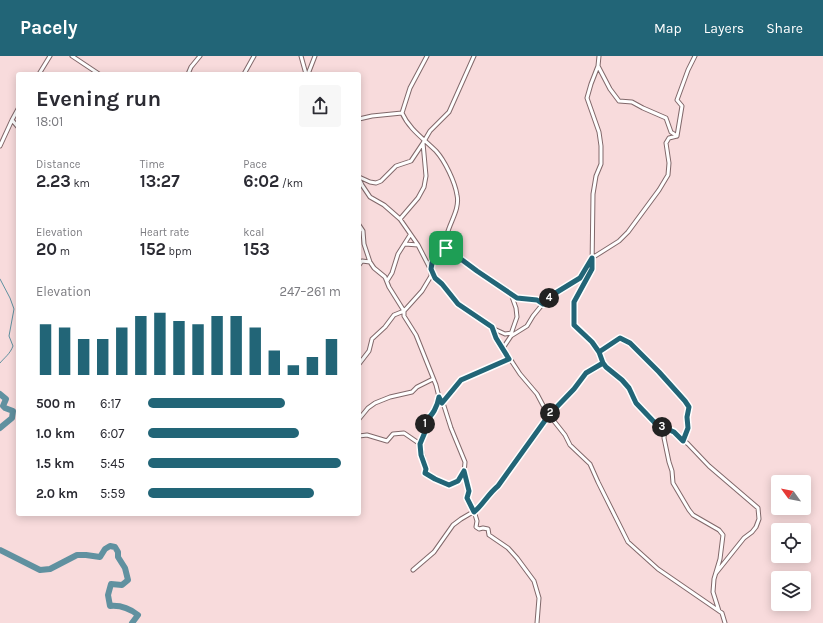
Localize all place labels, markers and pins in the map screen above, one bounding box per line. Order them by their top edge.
pin [429,231,463,265]
pin: 4 [539,288,559,308]
pin: 2 [540,403,560,423]
pin: 1 [415,414,435,434]
pin: 3 [652,417,672,437]

